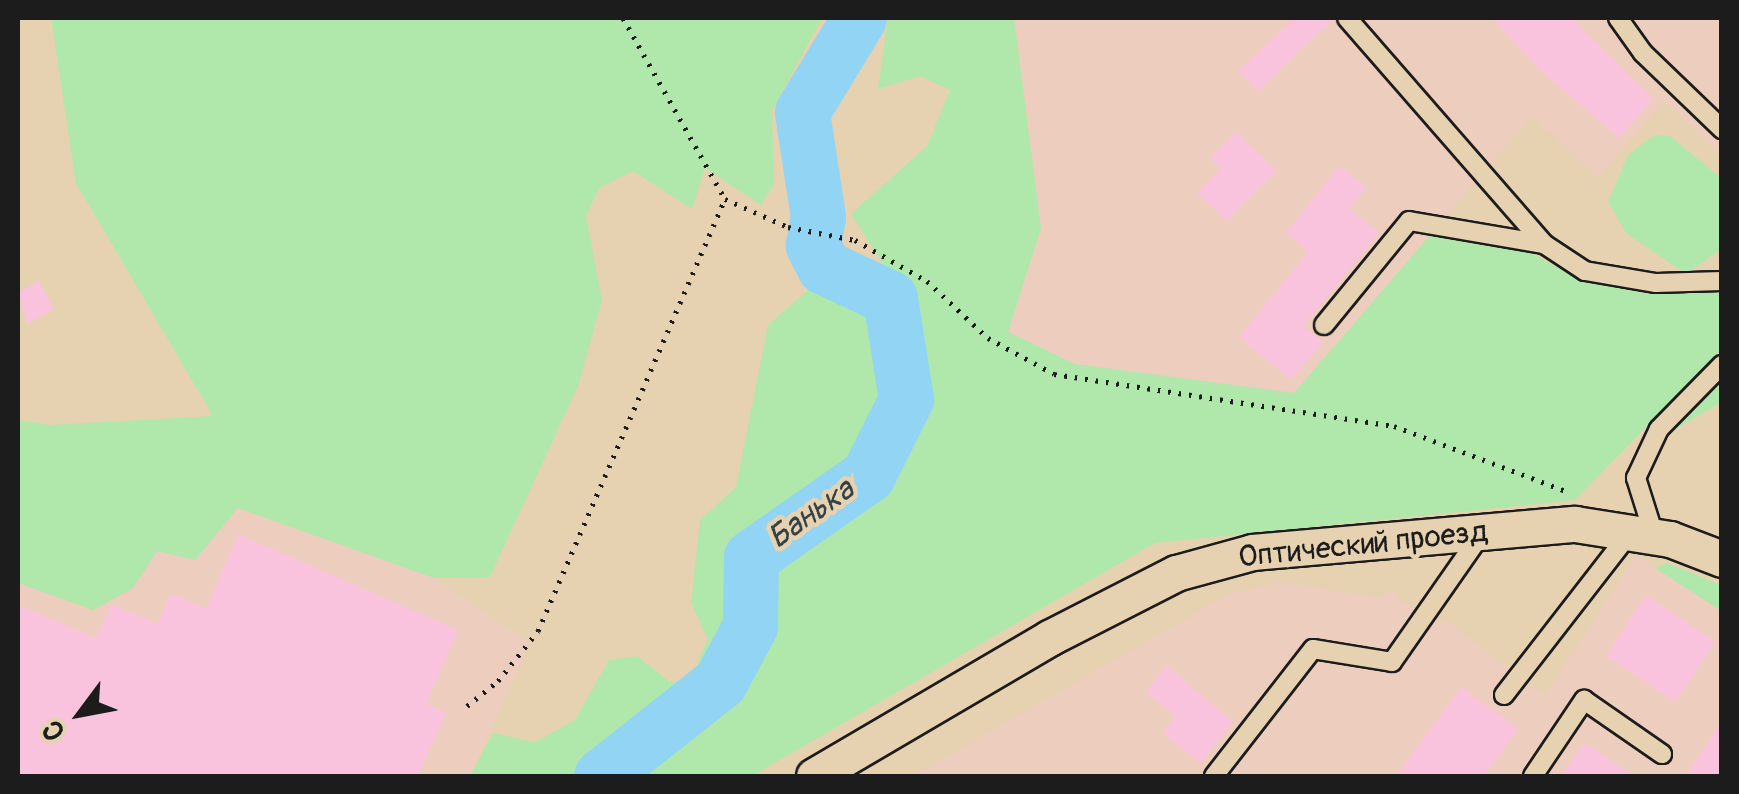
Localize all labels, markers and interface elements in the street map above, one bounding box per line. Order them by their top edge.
water label: Банька [761,471,861,557]
street label: Оптический проезд [1237,514,1489,576]
north arrow [30,664,130,764]
text: С [35,714,74,747]

